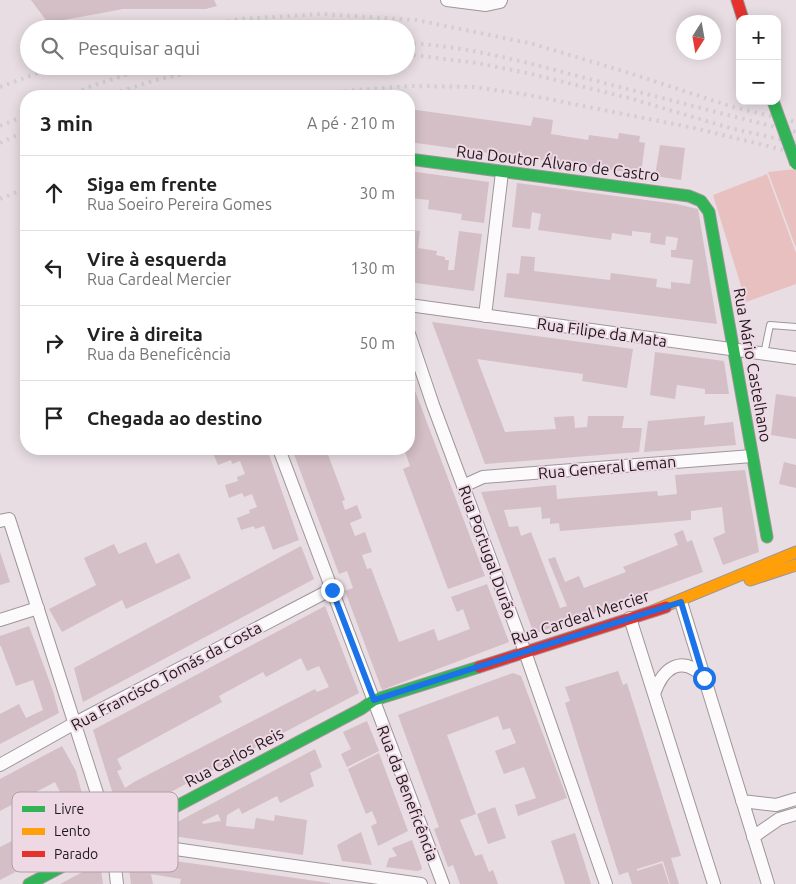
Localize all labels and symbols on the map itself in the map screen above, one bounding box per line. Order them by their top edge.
north arrow [676,15,721,60]
street label: Rua Doutor Álvaro de Castro [455,140,661,184]
street label: Rua Mário Castelhano [731,287,775,443]
street label: Rua Filipe da Mata [536,314,668,350]
street label: Rua General Leman [537,452,677,482]
street label: Rua Portugal Durão [456,483,520,621]
route end [321,579,344,602]
street label: Rua Cardeal Mercier [509,586,651,648]
street label: Rua Francisco Tomás da Costa [68,618,264,734]
route start [693,667,716,690]
street label: Rua Carlos Reis [182,723,286,791]
street label: Rua da Beneficência [374,723,442,863]
legend [12,792,178,872]
text: Livre [54,801,84,817]
text: Lento [54,823,91,839]
text: Parado [54,846,98,862]

